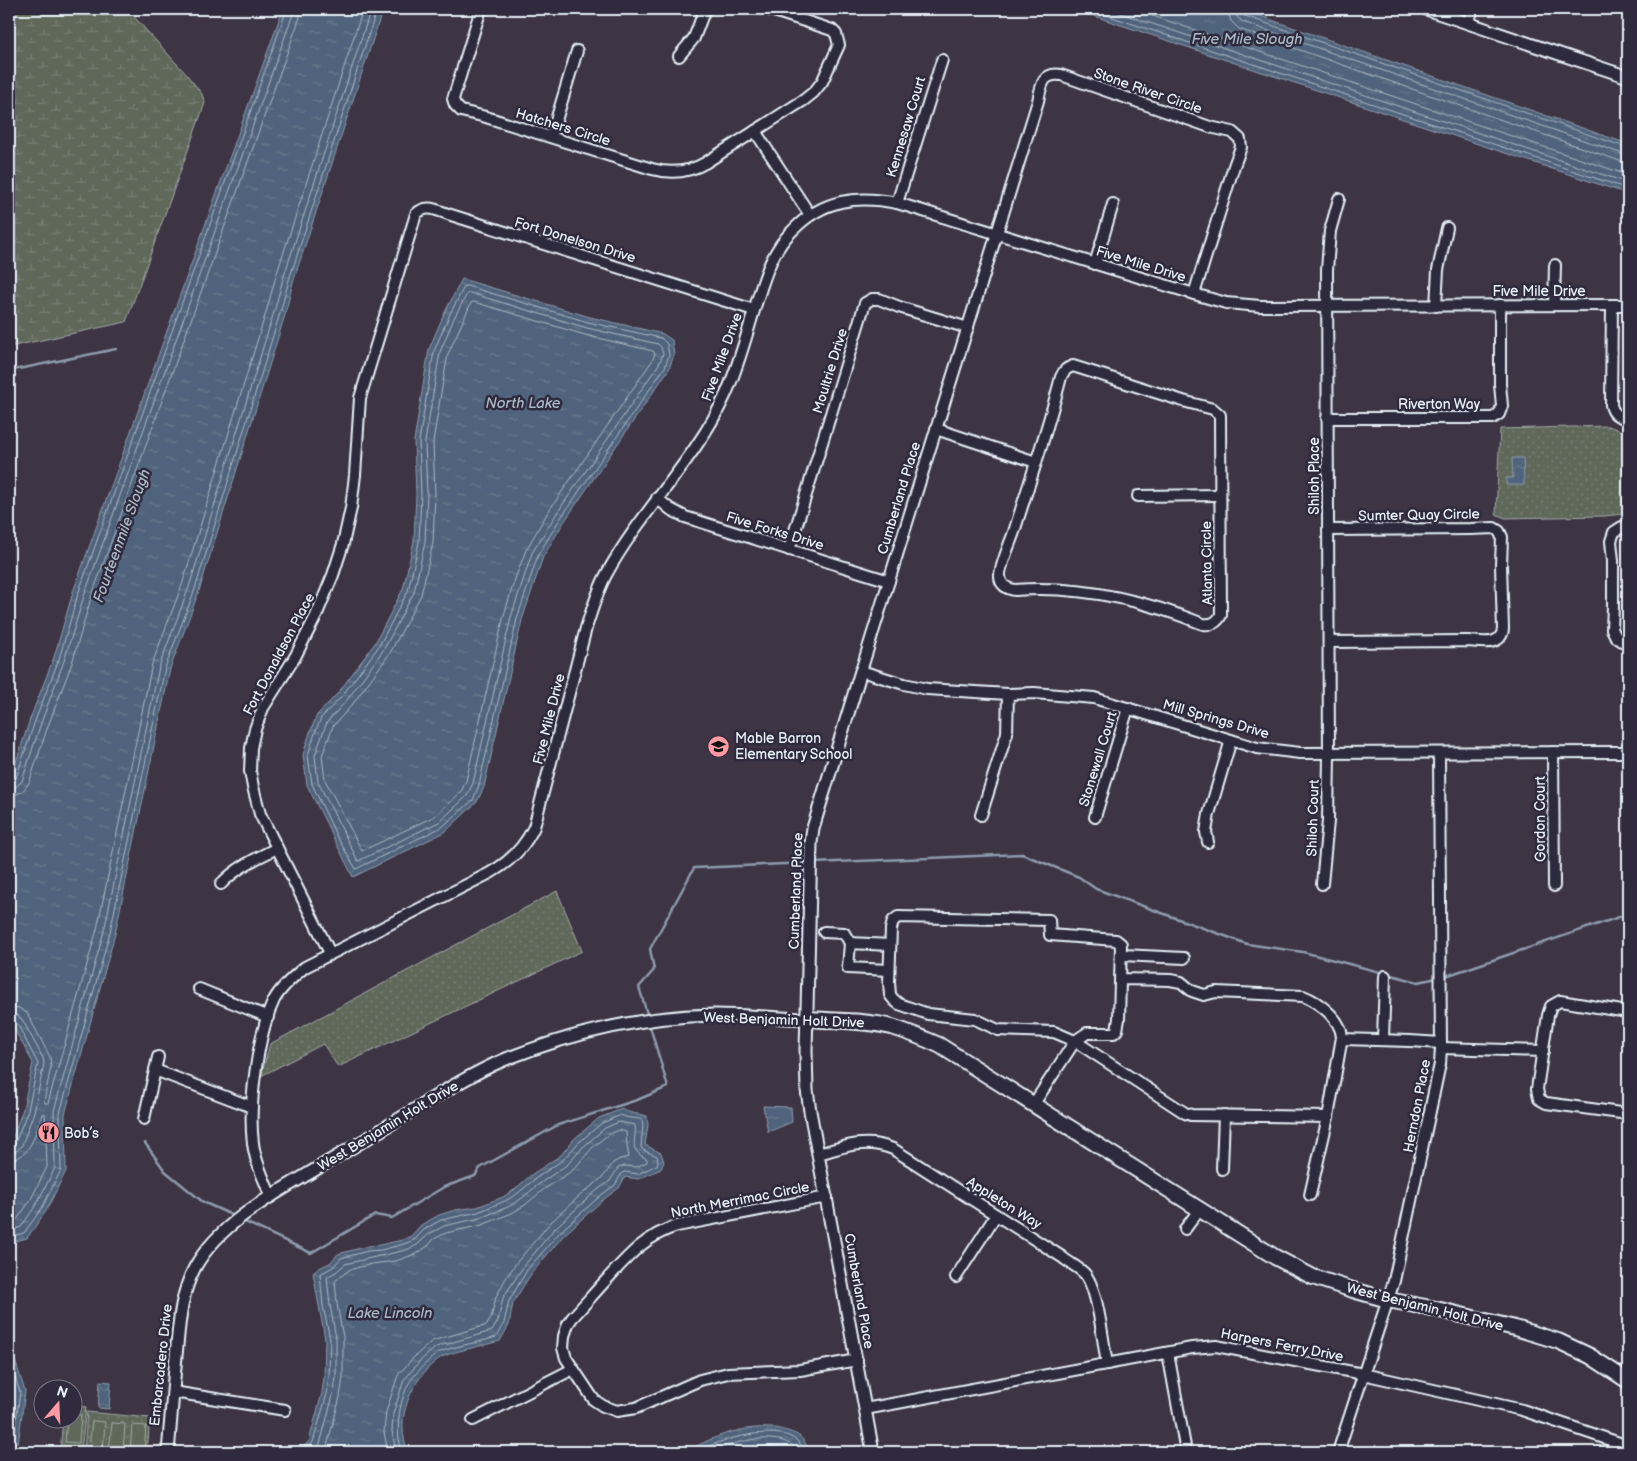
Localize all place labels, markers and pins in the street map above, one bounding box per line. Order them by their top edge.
place label: Mable Barron Elementary School [735,730,853,763]
school or university icon: Mable Barron Elementary School [707,734,731,758]
restaurant icon: Bob’s [36,1121,60,1145]
place label: Bob’s [64,1125,99,1142]

